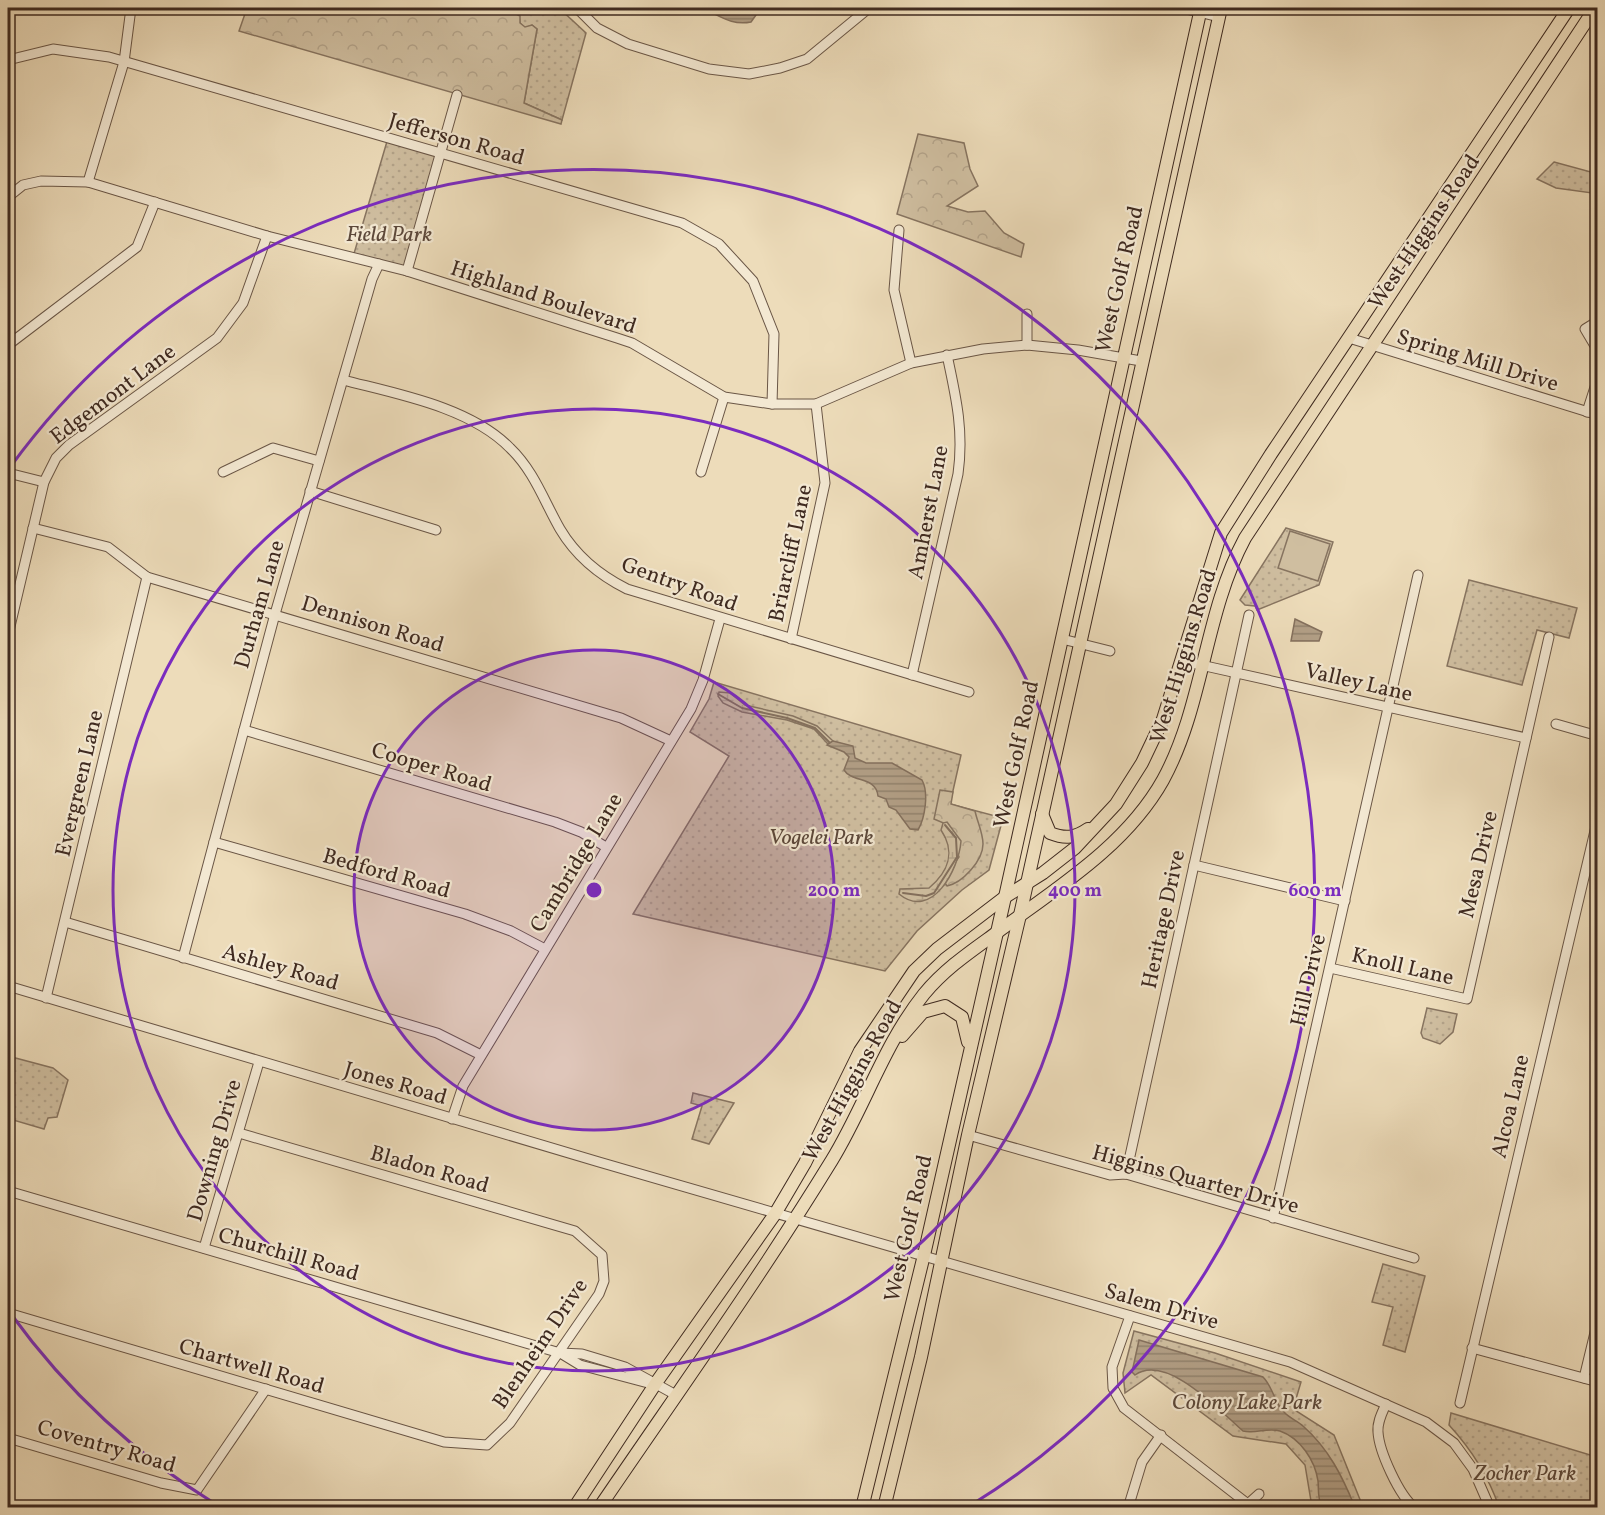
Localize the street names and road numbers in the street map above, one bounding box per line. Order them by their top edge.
street label: Jefferson Road [385,106,528,175]
street label: West Higgins Road [1362,149,1489,316]
street label: West Golf Road [1088,203,1152,356]
street label: Highland Boulevard [446,254,640,343]
street label: Spring Mill Drive [1393,322,1562,401]
street label: Edgemont Lane [44,337,183,453]
street label: Amherst Lane [901,443,958,582]
street label: Briarcliff Lane [762,482,821,625]
street label: Durham Lane [227,537,294,673]
street label: Gentry Road [617,550,742,621]
street label: West Higgins Road [1143,566,1226,748]
street label: Dennison Road [297,589,447,662]
street label: Valley Lane [1301,656,1415,711]
street label: West Golf Road [987,678,1048,831]
street label: Evergreen Lane [48,707,112,860]
street label: Cooper Road [367,735,495,801]
street label: Cambridge Lane [523,788,631,939]
street label: Mesa Drive [1452,808,1507,921]
street label: Bedford Road [319,841,454,907]
street label: Heritage Drive [1135,847,1194,992]
street label: Hill Drive [1284,931,1335,1030]
street label: Ashley Road [218,937,342,1000]
street label: Knoll Lane [1348,941,1457,994]
street label: West Higgins Road [796,994,911,1168]
street label: Alcoa Lane [1484,1052,1538,1162]
street label: Jones Road [340,1055,451,1114]
street label: Downing Drive [180,1076,251,1226]
street label: Higgins Quarter Drive [1088,1138,1302,1223]
street label: Bladon Road [366,1139,492,1202]
street label: West Golf Road [877,1152,941,1305]
street label: Churchill Road [214,1220,362,1290]
street label: Blenheim Drive [486,1273,596,1416]
street label: Salem Drive [1100,1276,1222,1339]
street label: Chartwell Road [175,1332,328,1403]
street label: Coventry Road [33,1413,179,1482]

